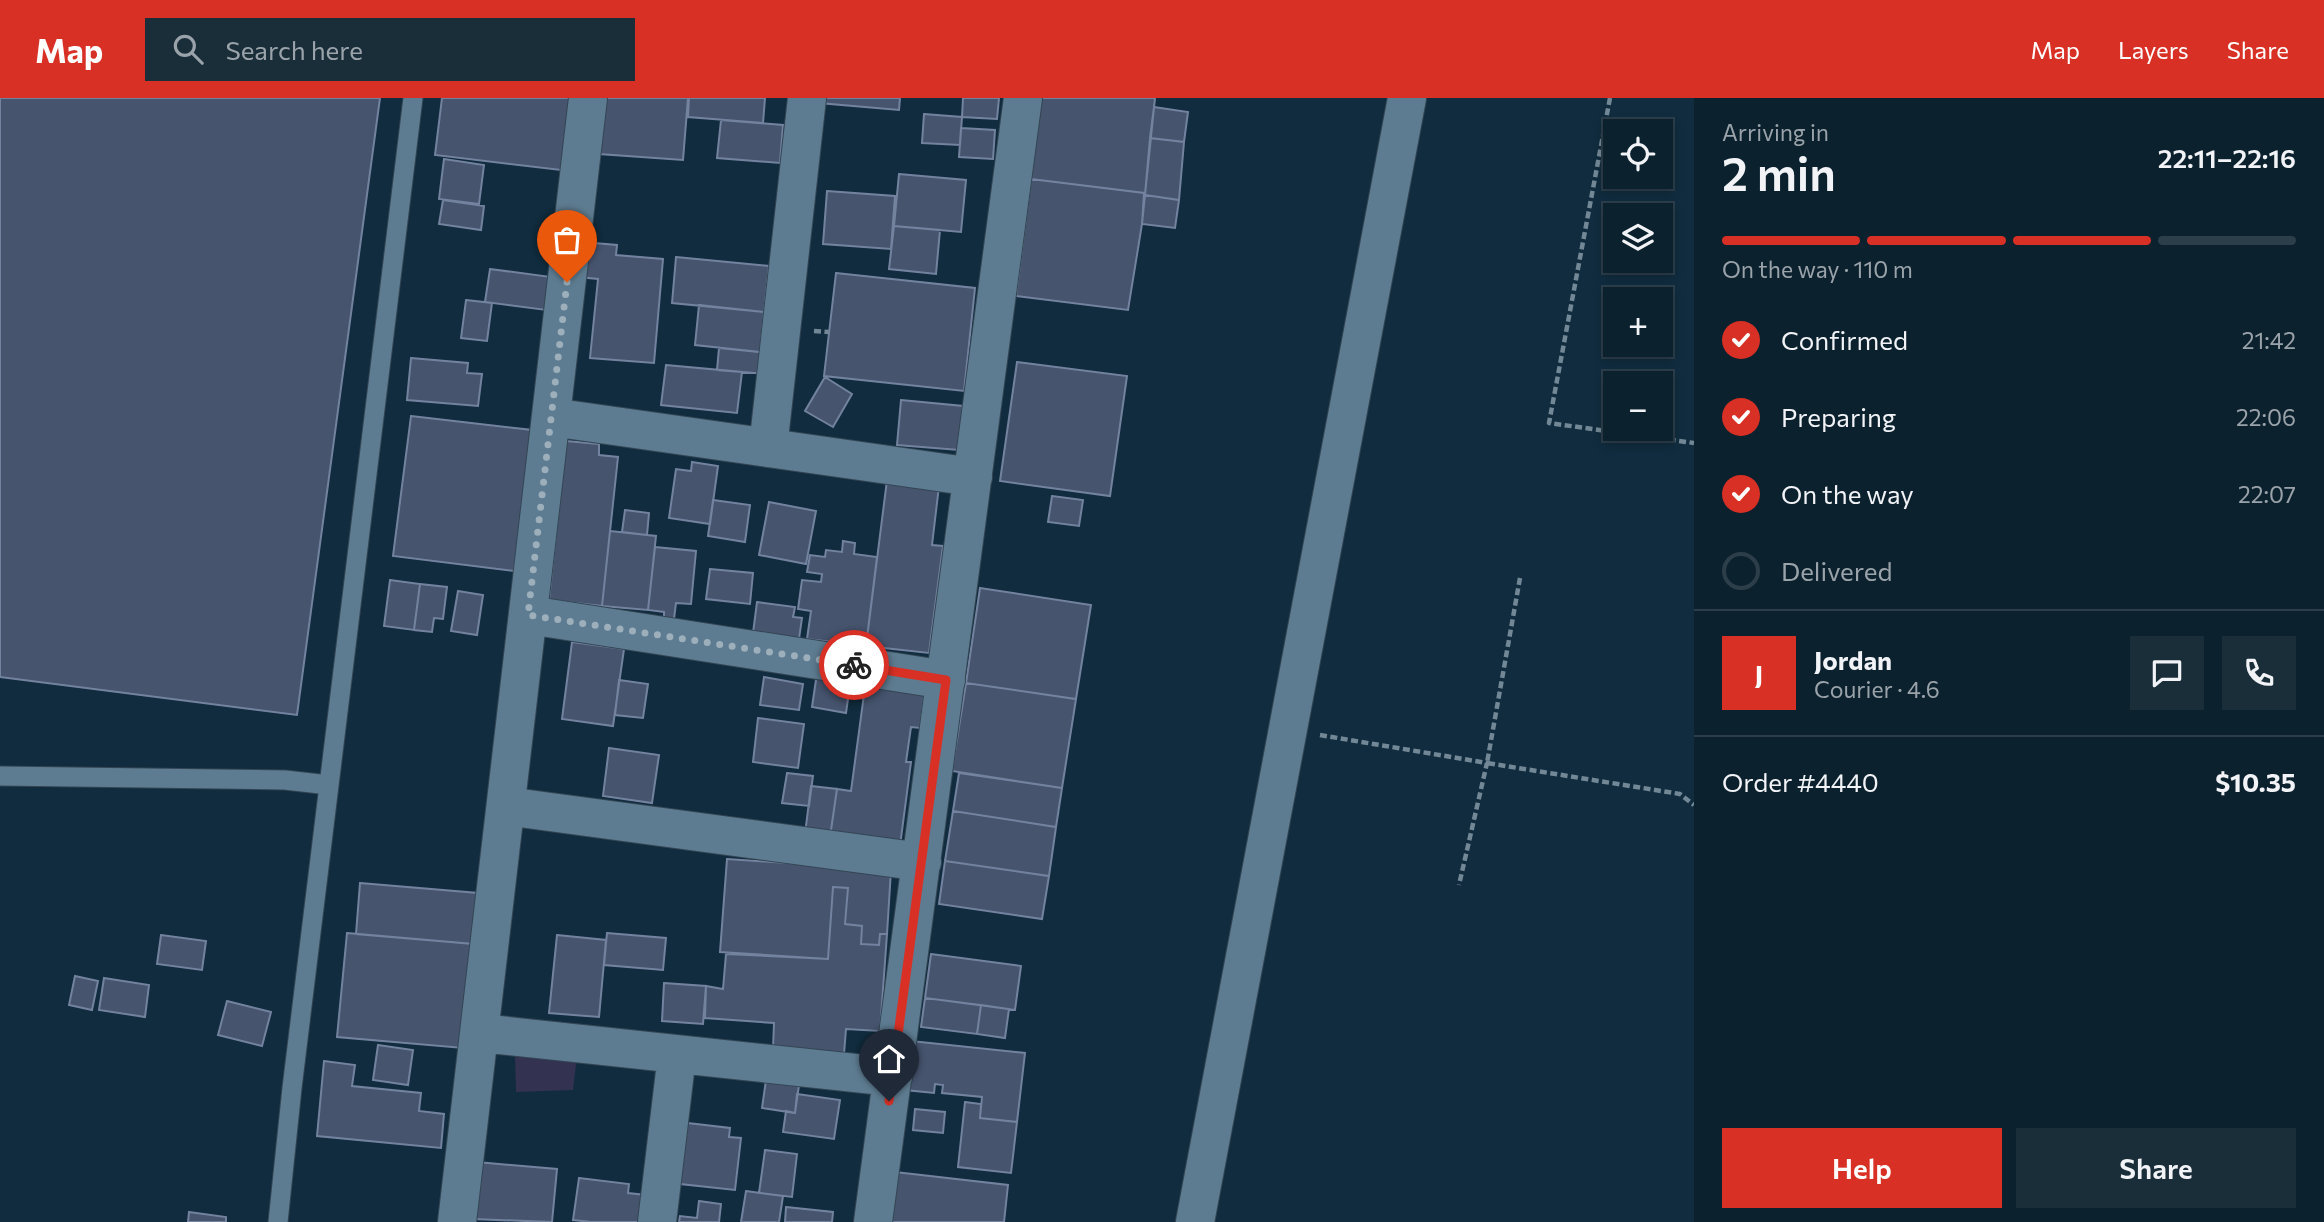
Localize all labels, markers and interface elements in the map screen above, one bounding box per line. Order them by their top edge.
search box [145,18,635,81]
text: Map [35,29,103,70]
icon: search [169,30,207,68]
text: Search here [225,34,363,65]
text: Map [2031,35,2080,64]
text: Layers [2118,35,2189,64]
text: Share [2227,35,2289,64]
text: Arriving in [1722,118,1829,146]
map controls [1603,119,1673,441]
button: locate [1603,119,1673,189]
text: 22:11–22:16 [2158,142,2296,173]
text: 2 min [1722,144,1836,200]
button: layers [1603,203,1673,273]
pin [537,210,597,282]
icon: bag [548,221,586,259]
text: On the way · 110 m [1722,255,1913,283]
button: + [1603,287,1673,357]
icon: check [1722,321,1760,359]
text: Confirmed [1781,324,1908,355]
text: 21:42 [2242,326,2296,354]
button: − [1603,371,1673,441]
icon: check [1722,398,1760,436]
text: Preparing [1781,401,1896,432]
text: 22:06 [2236,403,2296,431]
icon: check [1722,475,1760,513]
text: On the way [1781,478,1914,509]
text: 22:07 [2238,480,2296,508]
text: Delivered [1781,555,1892,586]
courier [819,630,889,700]
button: chat [2130,636,2204,710]
button: phone [2222,636,2296,710]
text: Jordan [1814,644,1892,675]
icon: bike [835,646,873,684]
text: J [1755,658,1763,689]
text: Courier · 4.6 [1814,675,1940,703]
text: Order #4440 [1722,766,1879,797]
text: $10.35 [2215,766,2296,797]
pin [859,1029,919,1101]
icon: home [870,1040,908,1078]
button: Help [1722,1128,2002,1208]
button: Share [2016,1128,2296,1208]

